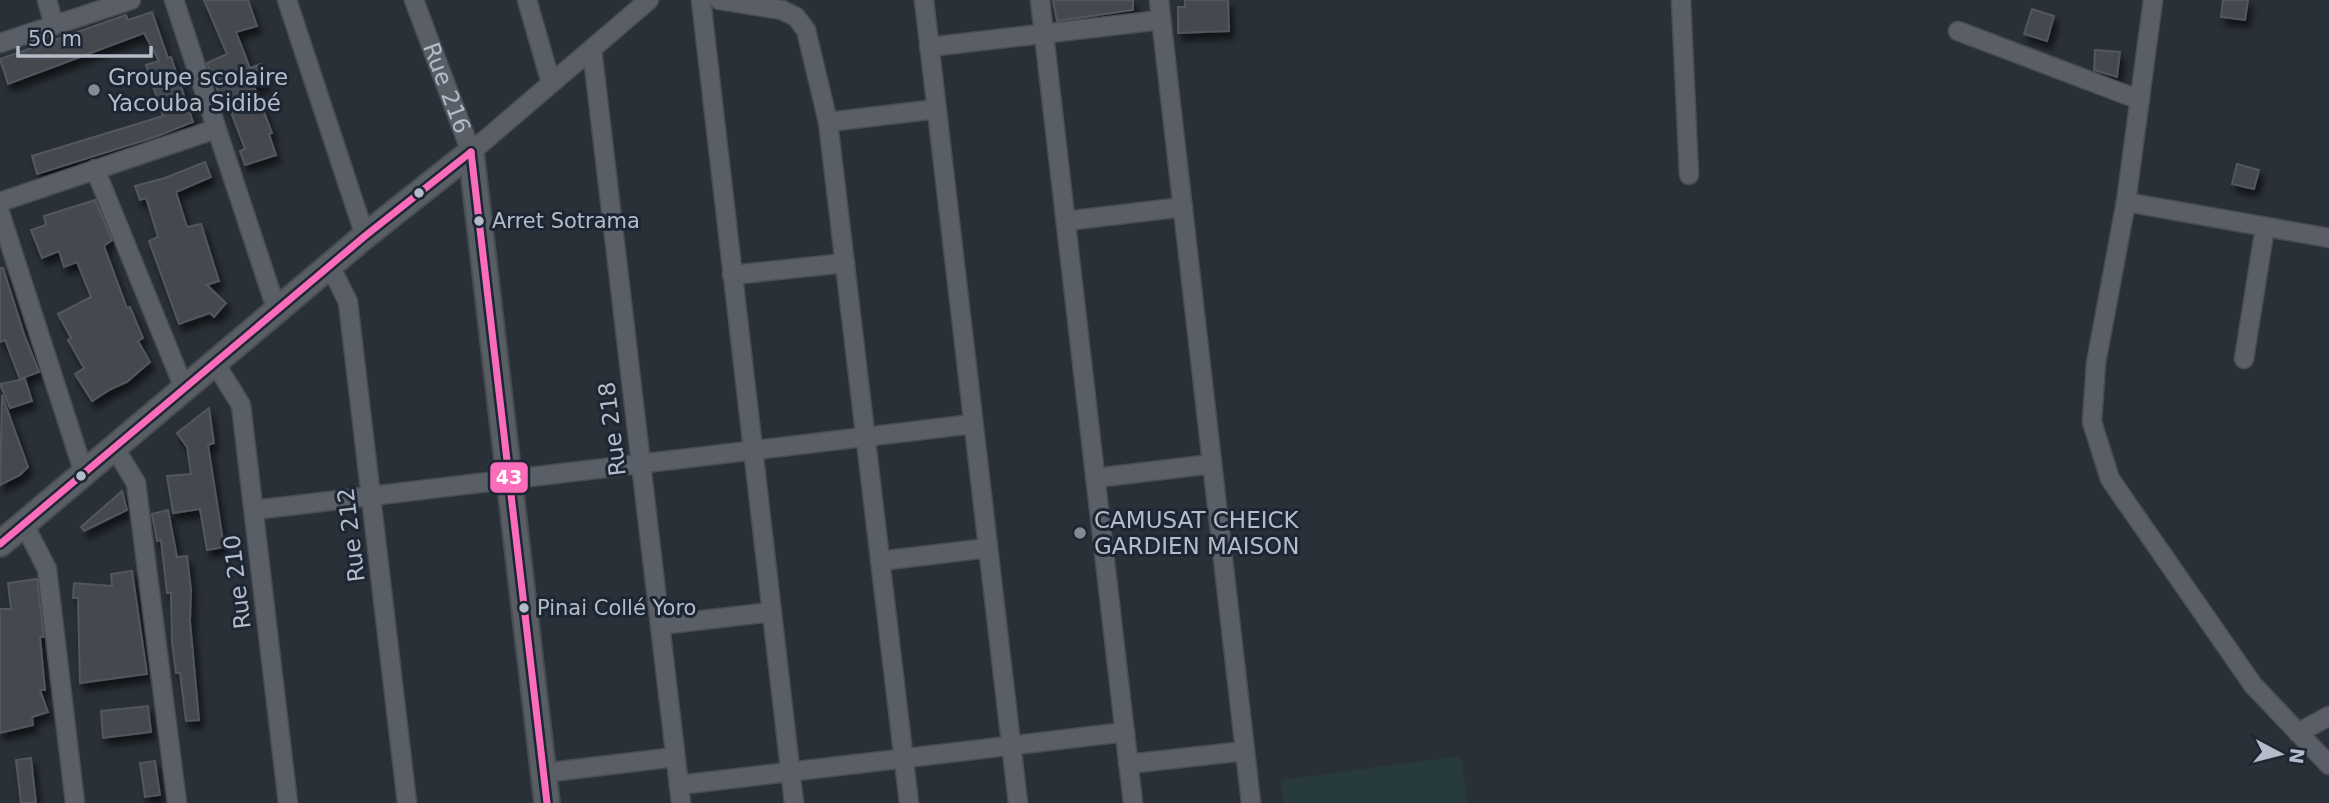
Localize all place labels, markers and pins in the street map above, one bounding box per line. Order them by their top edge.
place label: Groupe scolaire Yacouba Sidibé [107,64,288,116]
marker: Groupe scolaire Yacouba Sidibé [86,82,102,98]
unlabelled marker [412,186,426,200]
place label: Arret Sotrama [492,209,640,233]
marker: Arret Sotrama [472,214,486,228]
unlabelled marker [74,469,88,483]
place label: CAMUSAT CHEICK GARDIEN MAISON [1094,507,1300,559]
marker: CAMUSAT CHEICK GARDIEN MAISON [1072,525,1088,541]
place label: Pinai Collé Yoro [537,596,696,620]
marker: Pinai Collé Yoro [517,601,531,615]

